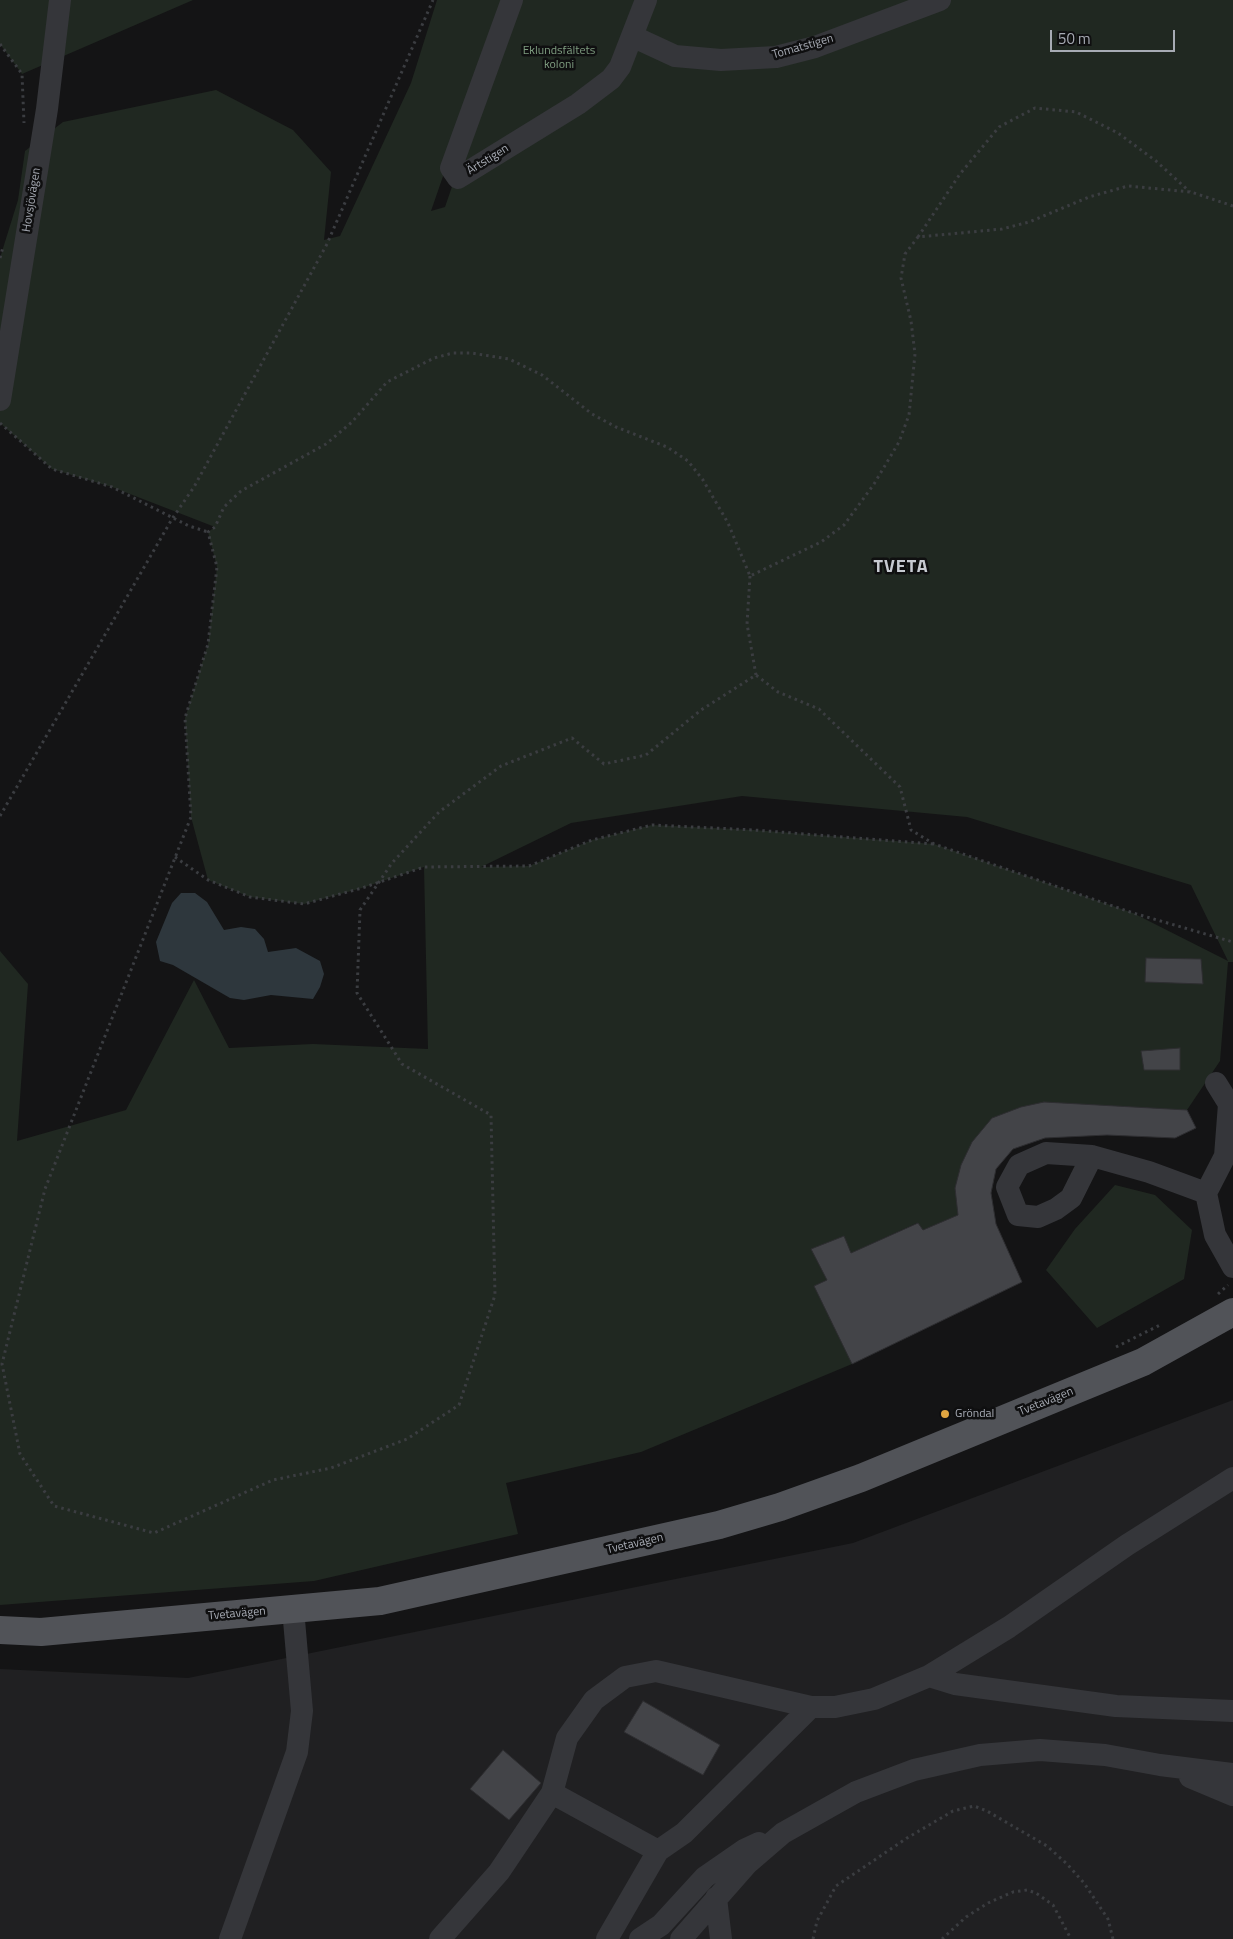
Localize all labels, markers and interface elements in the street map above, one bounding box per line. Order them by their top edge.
scale bar [1053,20,1178,52]
text: 50 m [1058,27,1091,50]
street label: Tomatstigen [771,31,835,63]
park label: Eklundsfältets koloni [523,44,595,72]
street label: Ärtstigen [464,142,512,178]
street label: Hovsjövägen [20,167,44,233]
district label: TVETA [873,557,929,579]
street label: Tvetavägen [1017,1385,1075,1419]
place label: Gröndal [955,1407,994,1421]
marker: Gröndal [939,1408,951,1420]
street label: Tvetavägen [605,1530,665,1558]
street label: Tvetavägen [208,1604,266,1624]

